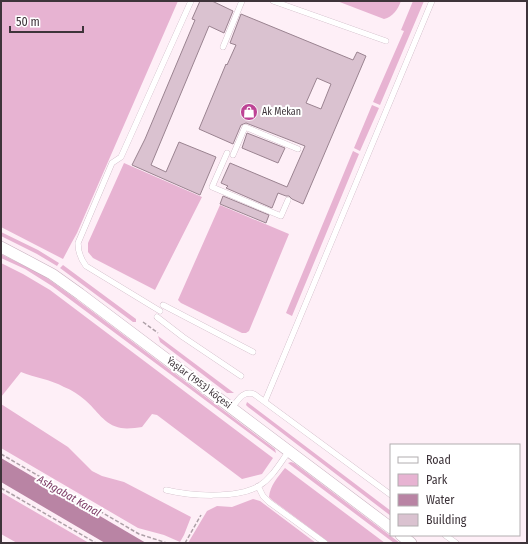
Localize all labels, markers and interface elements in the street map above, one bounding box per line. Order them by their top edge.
scale bar [10,8,83,34]
text: 50 m [16,15,40,29]
shop icon: Ak Mekan [239,102,259,122]
place label: Ak Mekan [262,106,301,118]
street label: Ýaşlar (1953) köçesi [164,353,235,411]
legend [390,444,520,536]
text: Road [426,453,451,467]
water label: Ashgabat Kanal [34,472,103,519]
text: Park [426,473,448,487]
text: Water [426,493,455,507]
text: Building [426,513,467,527]

